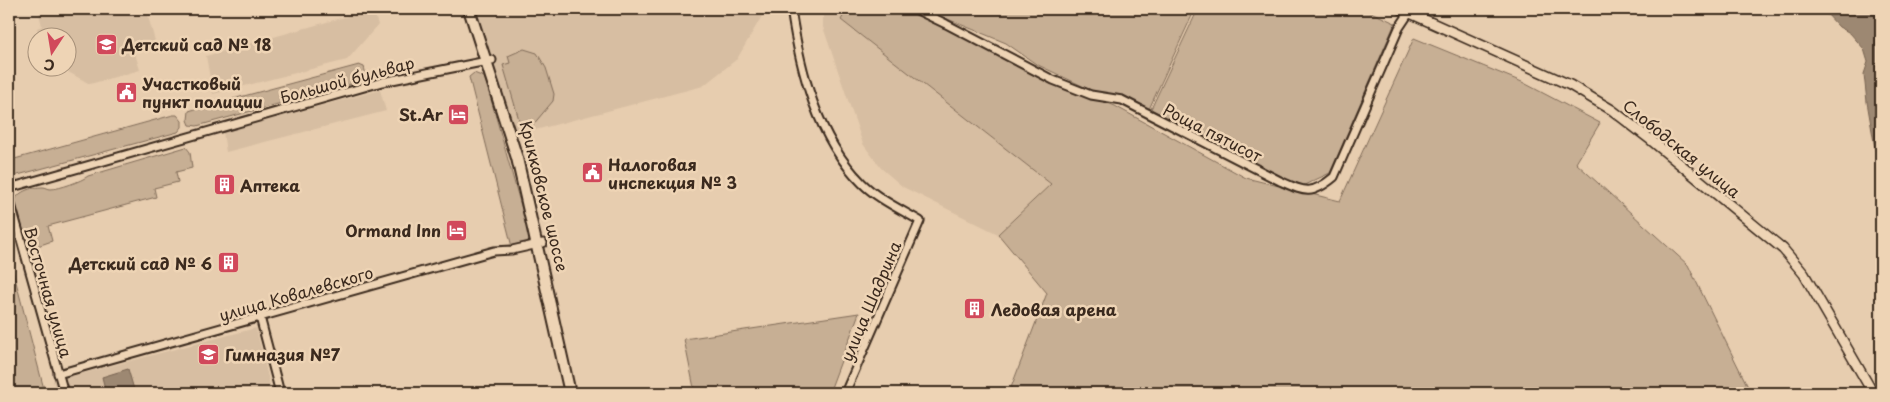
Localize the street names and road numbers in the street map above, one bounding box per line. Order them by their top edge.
street label: Большой бульвар [277,49,417,108]
street label: Слободская улица [1618,93,1746,203]
street label: Роща пятисот [1159,97,1267,167]
street label: Крикковское шоссе [515,118,575,274]
street label: Восточная улица [19,224,79,360]
street label: улица Шадрина [834,237,906,365]
street label: улица Ковалевского [216,259,376,327]

